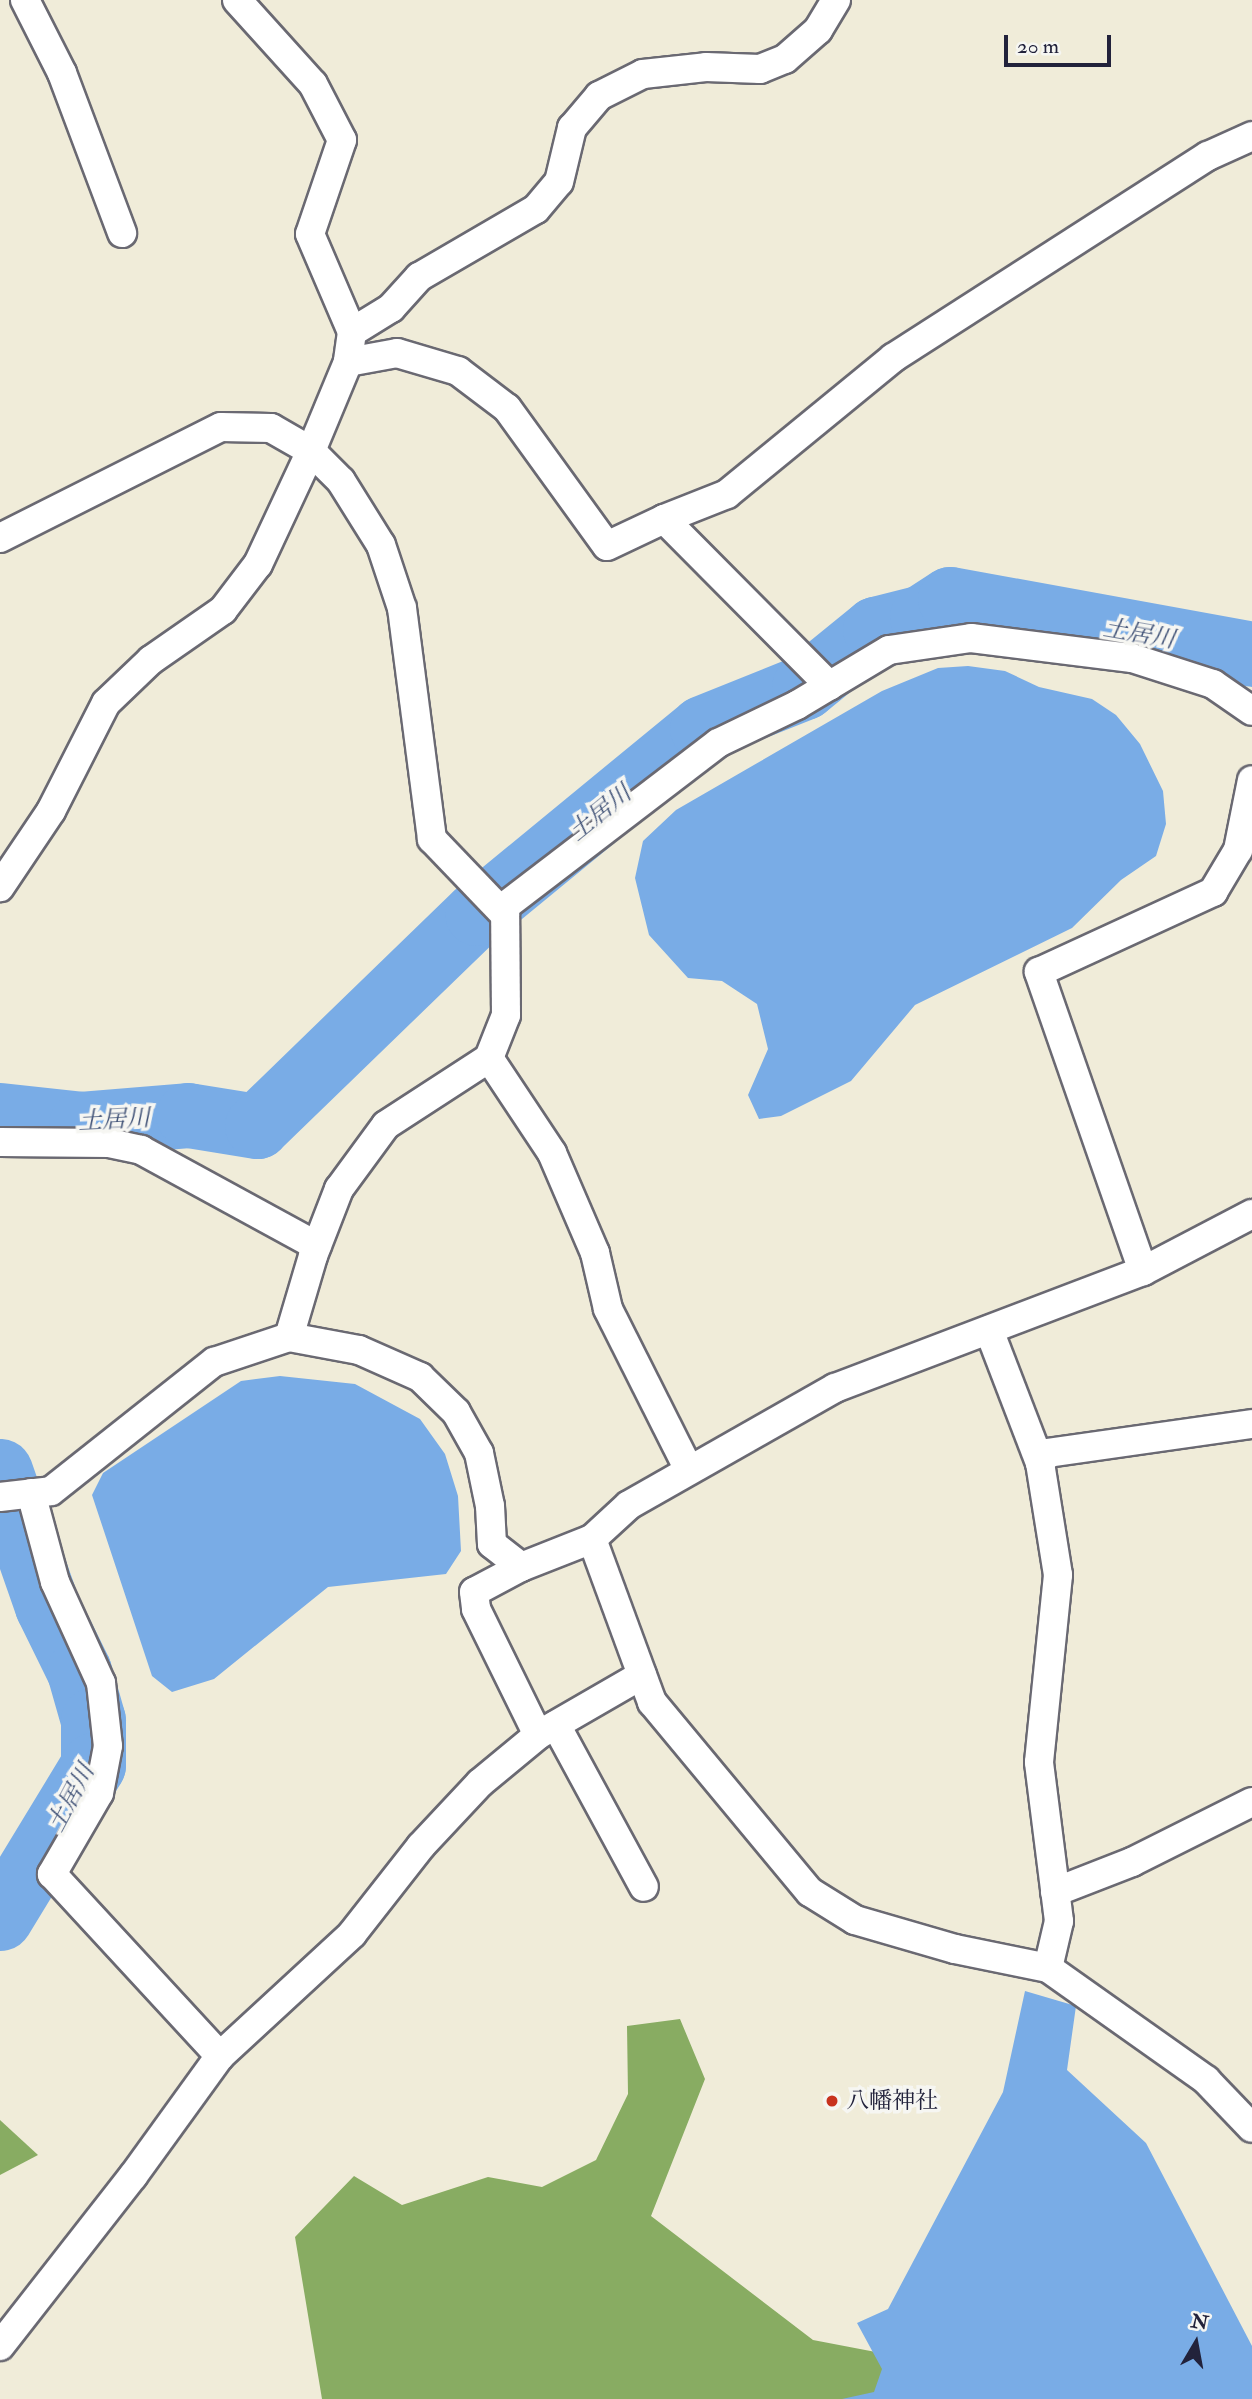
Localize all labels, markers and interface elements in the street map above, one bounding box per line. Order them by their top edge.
scale bar [1007,21,1114,65]
text: 20 m [1017,33,1059,60]
water label: 土居川 [1101,614,1177,654]
water label: 土居川 [563,779,637,847]
water label: 土居川 [77,1104,151,1136]
water label: 土居川 [41,1759,101,1837]
place label: 八幡神社 [846,2087,938,2115]
marker: 八幡神社 [824,2093,840,2109]
north arrow [1161,2308,1231,2378]
text: N [1189,2309,1210,2336]

